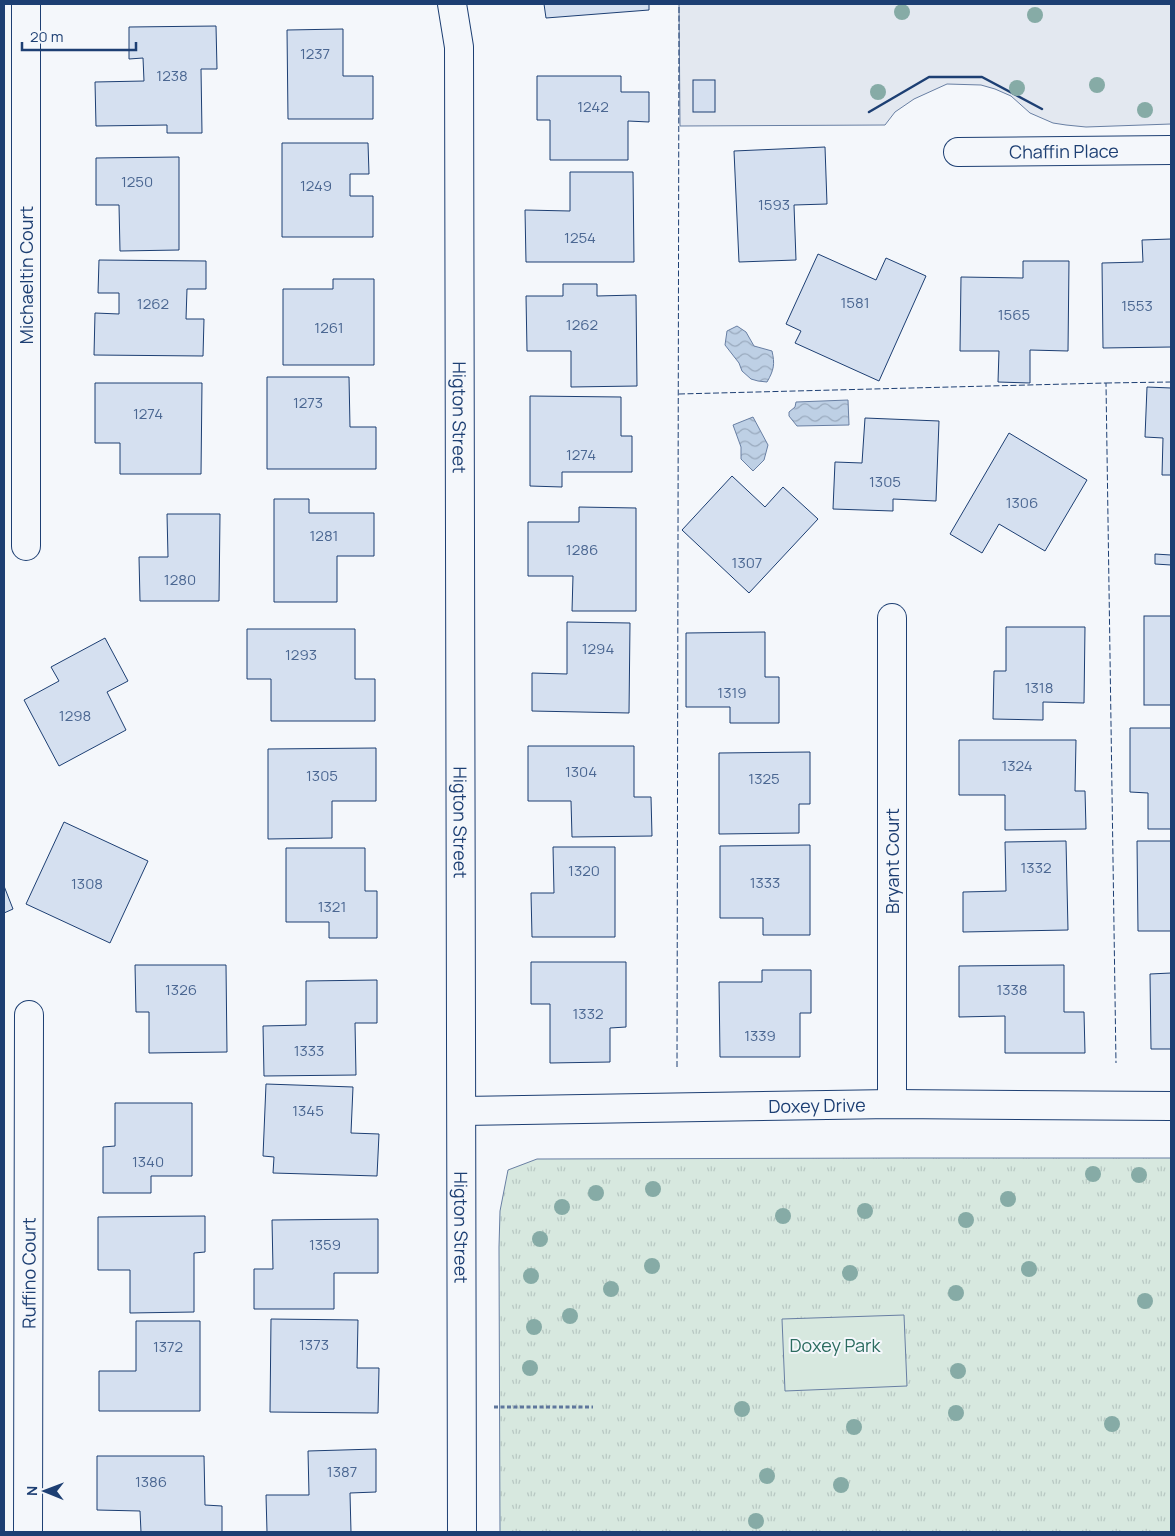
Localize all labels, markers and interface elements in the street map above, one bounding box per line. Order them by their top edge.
scale bar [22,20,136,52]
text: 20 m [30,26,63,47]
house number: 1237 [300,43,330,64]
house number: 1238 [156,65,188,86]
house number: 1242 [577,96,609,117]
street label: Chaffin Place [1009,138,1119,164]
house number: 1250 [121,171,153,192]
house number: 1249 [300,175,332,196]
house number: 1593 [758,194,790,215]
street label: Michaeltin Court [14,206,38,344]
house number: 1254 [564,227,596,248]
house number: 1581 [840,292,870,313]
house number: 1262 [137,293,169,314]
house number: 1553 [1121,295,1153,316]
house number: 1565 [998,304,1030,325]
house number: 1262 [566,314,598,335]
house number: 1261 [314,317,344,338]
street label: Higton Street [448,361,472,473]
house number: 1273 [293,392,323,413]
house number: 1274 [133,403,163,424]
house number: 1274 [566,444,596,465]
house number: 1305 [869,471,901,492]
house number: 1306 [1006,492,1038,513]
house number: 1281 [310,525,338,546]
house number: 1286 [566,539,598,560]
house number: 1307 [732,552,762,573]
house number: 1280 [164,569,196,590]
house number: 1294 [582,638,614,659]
house number: 1293 [285,644,317,665]
house number: 1318 [1025,677,1053,698]
house number: 1319 [717,682,747,703]
house number: 1298 [59,705,91,726]
house number: 1324 [1001,755,1033,776]
house number: 1304 [565,761,597,782]
house number: 1305 [306,765,338,786]
street label: Higton Street [448,766,473,878]
house number: 1325 [748,768,780,789]
street label: Bryant Court [880,808,904,914]
house number: 1332 [1021,857,1052,878]
house number: 1320 [568,860,600,881]
house number: 1333 [750,872,780,893]
house number: 1308 [71,873,103,894]
house number: 1321 [318,896,346,917]
house number: 1326 [165,979,197,1000]
house number: 1338 [996,979,1028,1000]
house number: 1332 [573,1003,604,1024]
house number: 1339 [744,1025,776,1046]
house number: 1333 [294,1040,324,1061]
street label: Doxey Drive [768,1092,866,1118]
house number: 1345 [292,1100,324,1121]
house number: 1340 [132,1151,164,1172]
street label: Higton Street [449,1171,473,1283]
street label: Ruffino Court [16,1217,41,1329]
house number: 1359 [309,1234,341,1255]
park label: Doxey Park [790,1333,882,1357]
house number: 1373 [299,1334,329,1355]
house number: 1372 [153,1336,183,1357]
house number: 1387 [327,1461,357,1482]
north arrow [20,1466,70,1516]
house number: 1386 [135,1471,167,1492]
text: N [22,1486,41,1496]

